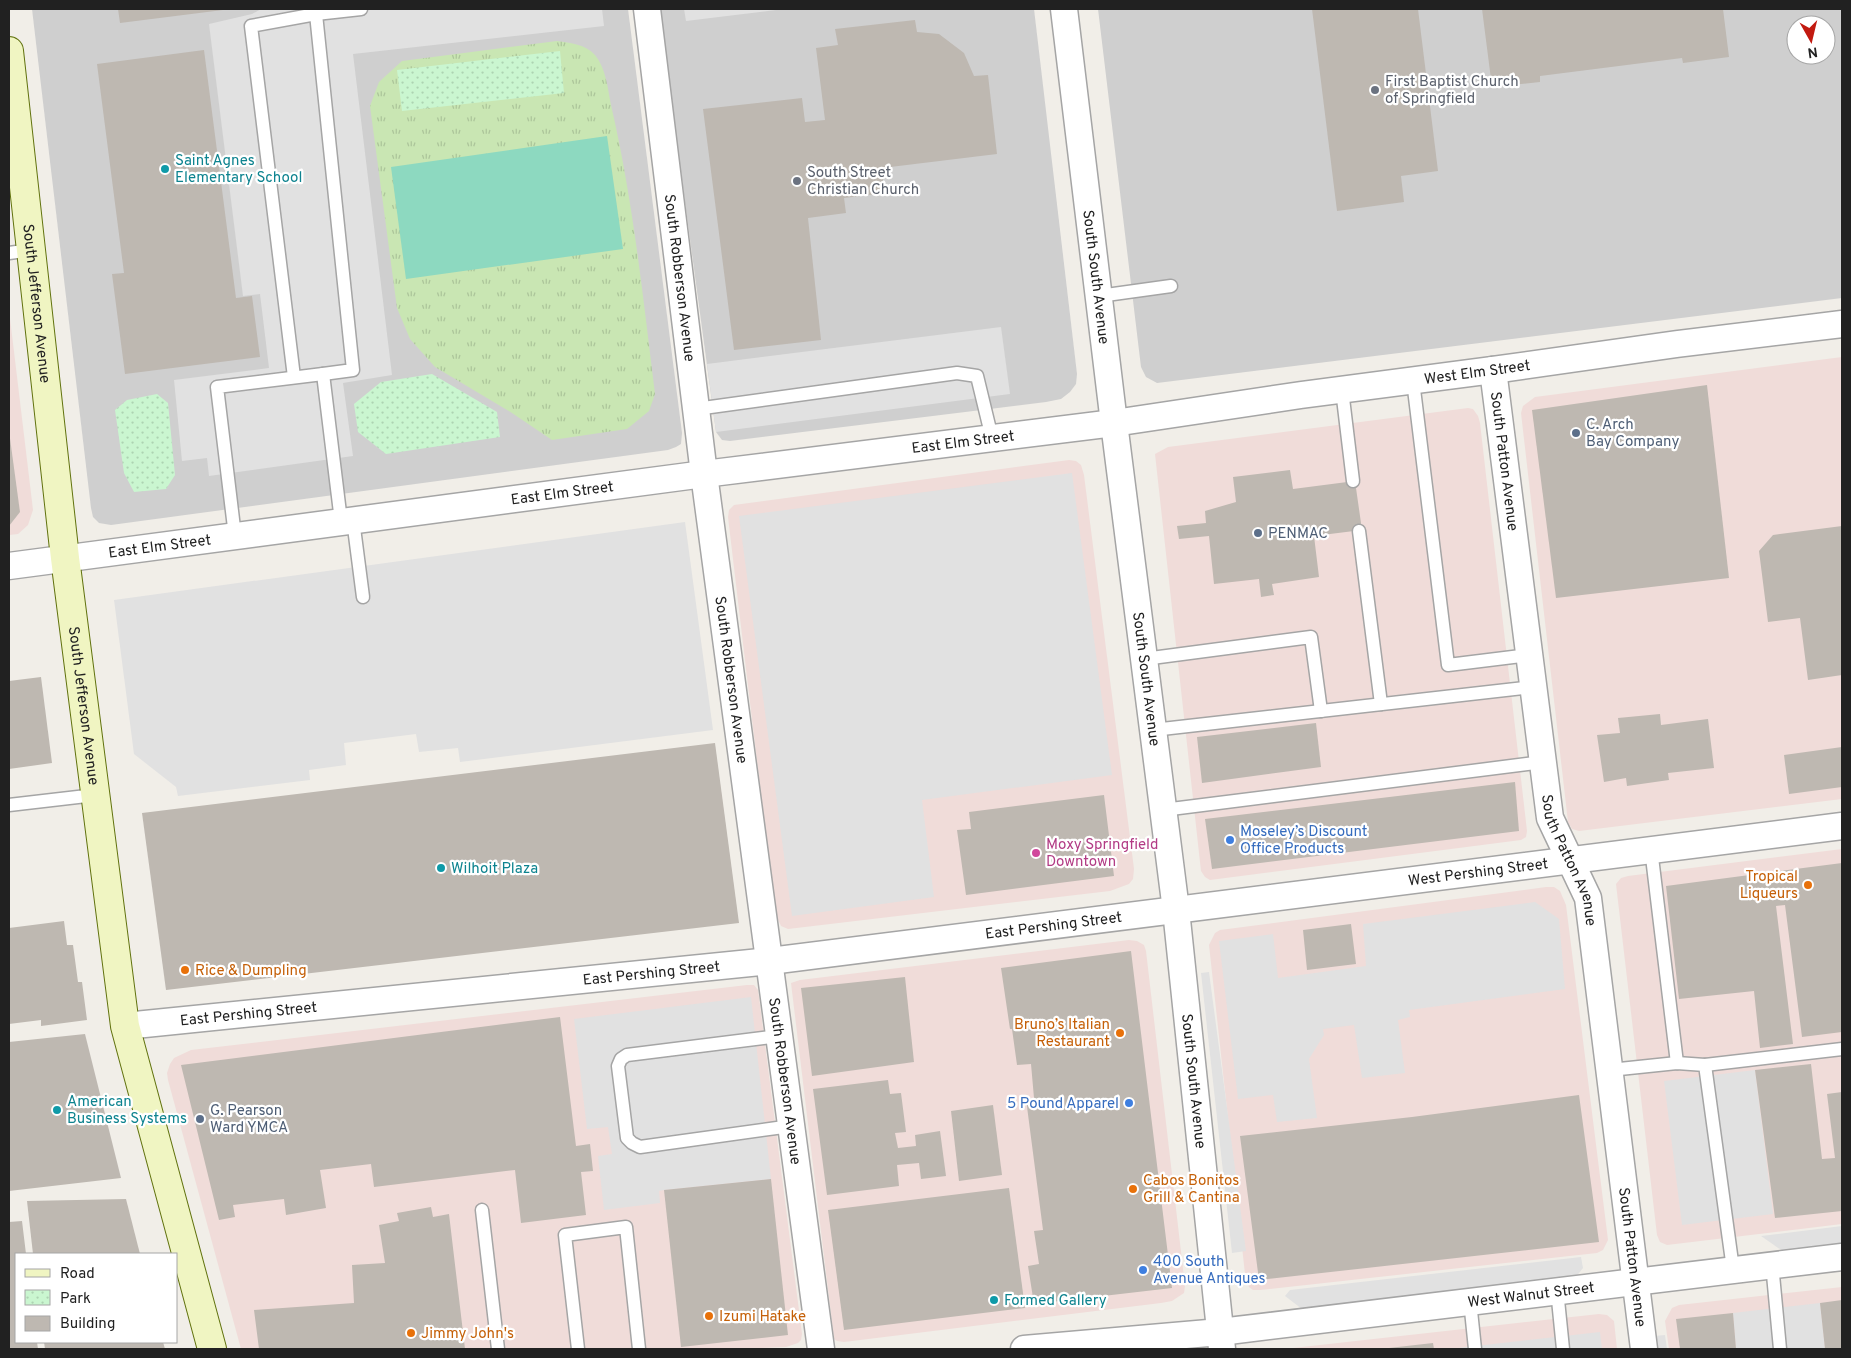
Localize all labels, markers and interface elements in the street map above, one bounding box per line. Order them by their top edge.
north arrow [1786,15,1836,65]
text: N [1806,42,1819,61]
place label: First Baptist Church of Springfield [1385,73,1519,109]
marker: First Baptist Church of Springfield [1369,84,1381,96]
place label: Saint Agnes Elementary School [175,152,302,188]
marker: Saint Agnes Elementary School [159,163,171,175]
place label: South Street Christian Church [807,164,919,200]
marker: South Street Christian Church [791,175,803,187]
street label: South Robberson Avenue [659,193,698,363]
street label: South South Avenue [1077,209,1112,346]
street label: South Jefferson Avenue [17,223,54,384]
street label: West Elm Street [1423,357,1532,390]
street label: South Patton Avenue [1485,391,1521,532]
place label: C. Arch Bay Company [1586,416,1679,452]
street label: East Elm Street [911,427,1016,459]
marker: C. Arch Bay Company [1570,427,1582,439]
street label: East Elm Street [510,478,615,510]
place label: PENMAC [1268,525,1328,544]
marker: PENMAC [1252,527,1264,539]
street label: East Elm Street [107,531,212,564]
street label: South Robberson Avenue [709,595,751,765]
street label: South South Avenue [1127,611,1163,747]
street label: South Jefferson Avenue [63,625,102,786]
street label: South Patton Avenue [1536,793,1599,927]
place label: Moseley’s Discount Office Products [1240,823,1368,859]
marker: Moseley’s Discount Office Products [1224,834,1236,846]
place label: Moxy Springfield Downtown [1046,836,1158,872]
marker: Moxy Springfield Downtown [1030,847,1042,859]
street label: West Pershing Street [1407,855,1549,892]
place label: Wilhoit Plaza [451,860,538,879]
marker: Wilhoit Plaza [435,862,447,874]
place label: Tropical Liqueurs [1740,868,1798,904]
marker: Tropical Liqueurs [1802,879,1814,891]
street label: East Pershing Street [984,909,1123,945]
street label: East Pershing Street [582,958,721,991]
place label: Rice & Dumpling [195,962,307,981]
marker: Rice & Dumpling [179,964,191,976]
street label: South Robberson Avenue [763,996,804,1166]
street label: East Pershing Street [179,999,318,1031]
street label: South South Avenue [1176,1013,1209,1150]
place label: Bruno’s Italian Restaurant [1014,1016,1110,1052]
marker: Bruno’s Italian Restaurant [1114,1027,1126,1039]
place label: American Business Systems [67,1093,187,1129]
place label: 5 Pound Apparel [1007,1095,1119,1114]
marker: 5 Pound Apparel [1123,1097,1135,1109]
place label: G. Pearson Ward YMCA [210,1102,288,1138]
marker: American Business Systems [51,1104,63,1116]
marker: G. Pearson Ward YMCA [194,1113,206,1125]
place label: Cabos Bonitos Grill & Cantina [1143,1172,1240,1208]
marker: Cabos Bonitos Grill & Cantina [1127,1183,1139,1195]
street label: South Patton Avenue [1613,1186,1649,1328]
legend [15,1253,178,1343]
place label: 400 South Avenue Antiques [1153,1253,1265,1289]
marker: 400 South Avenue Antiques [1137,1264,1149,1276]
text: Road [60,1265,95,1284]
street label: West Walnut Street [1467,1279,1596,1313]
text: Park [60,1290,91,1309]
place label: Formed Gallery [1004,1292,1107,1311]
marker: Formed Gallery [988,1294,1000,1306]
place label: Izumi Hatake [719,1308,806,1327]
marker: Izumi Hatake [703,1310,715,1322]
text: Building [60,1315,115,1334]
place label: Jimmy John's [421,1325,514,1344]
marker: Jimmy John's [405,1327,417,1339]

